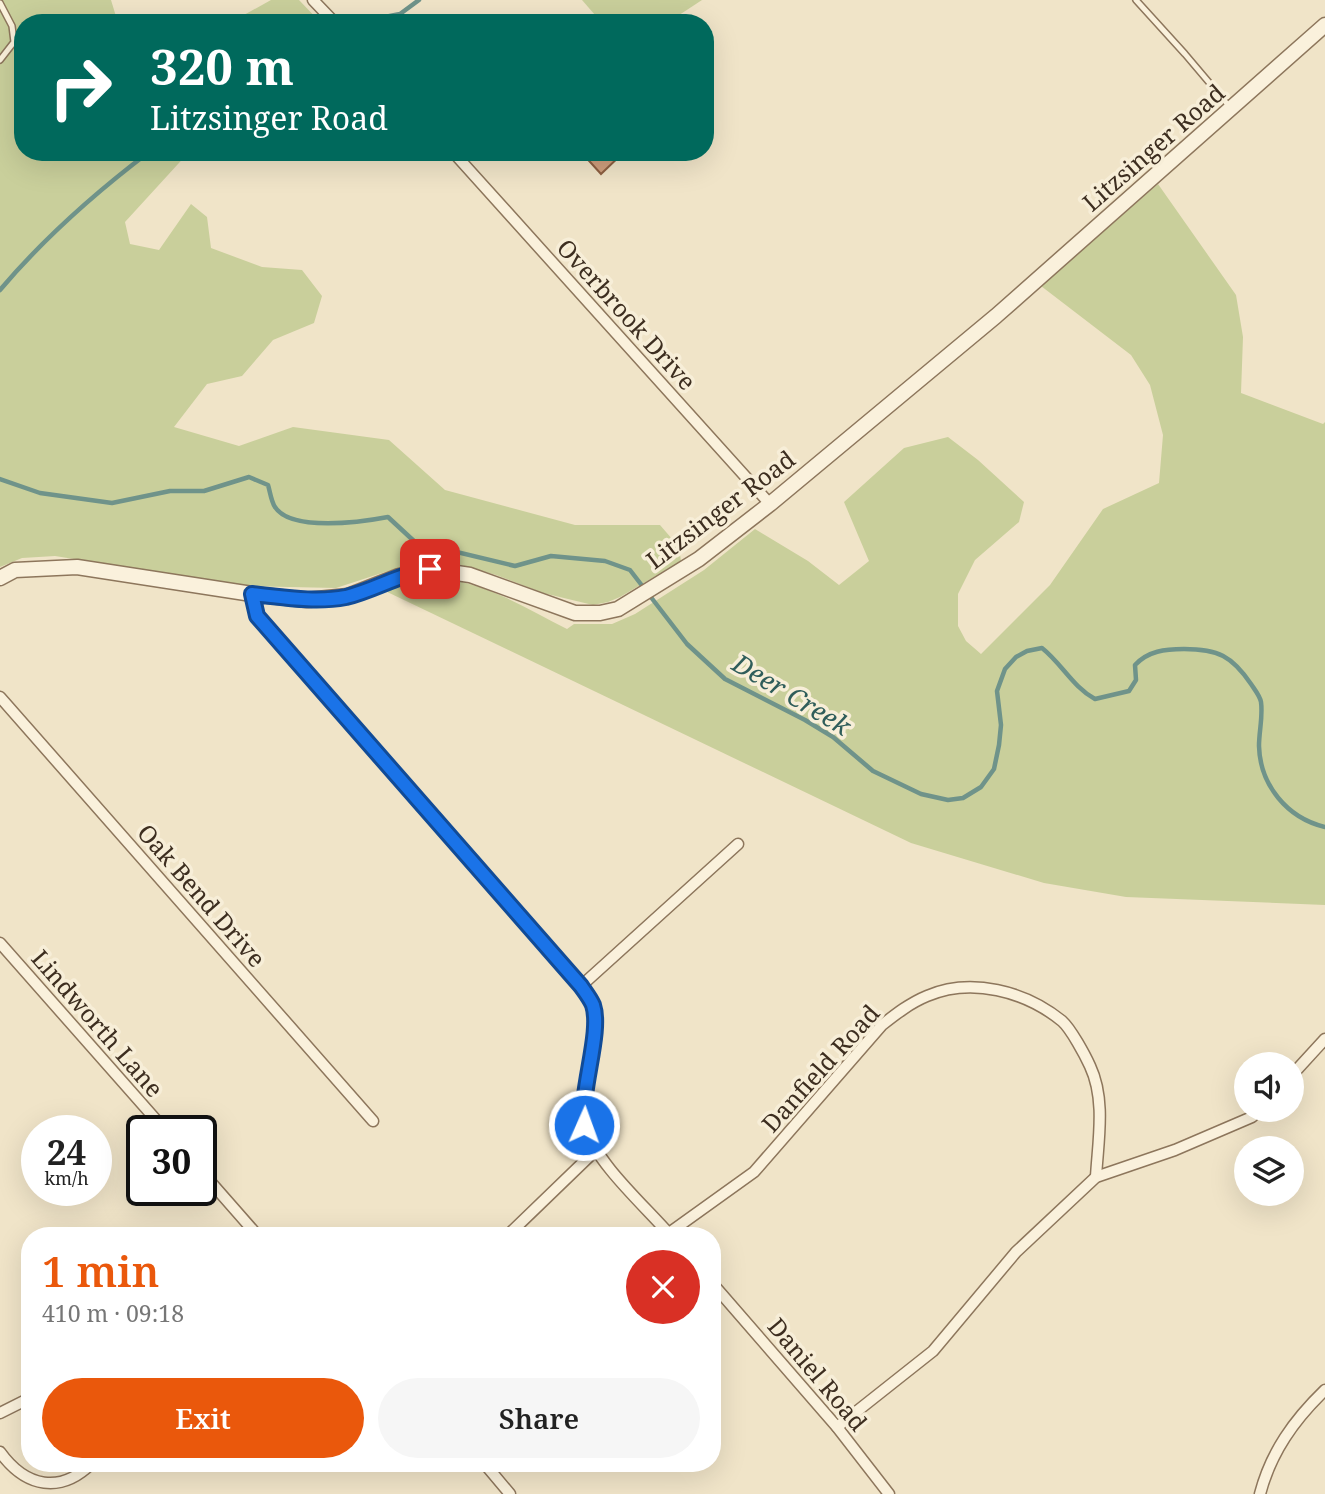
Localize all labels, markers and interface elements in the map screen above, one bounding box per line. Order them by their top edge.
text: 320 m [150,33,294,99]
icon: right [35,42,126,133]
street label: Litzsinger Road [1075,76,1231,218]
text: Litzsinger Road [150,96,388,139]
street label: Overbrook Drive [550,231,704,397]
street label: Litzsinger Road [639,442,801,576]
pin [400,539,460,599]
icon: arrive [411,550,449,588]
water label: Deer Creek [725,644,859,744]
street label: Oak Bend Drive [131,816,273,974]
street label: Lindworth Lane [25,942,171,1104]
street label: Danfield Road [754,997,886,1139]
map controls [1234,1052,1304,1206]
button: sound [1234,1052,1304,1122]
position arrow [547,1088,621,1162]
speed limit sign: 30 [126,1115,217,1206]
text: 24 [47,1128,86,1175]
button: layers [1234,1136,1304,1206]
text: km/h [44,1166,89,1190]
text: 1 min [42,1242,159,1299]
button: close [626,1250,700,1324]
text: 410 m · 09:18 [42,1297,184,1329]
street label: Daniel Road [761,1310,875,1438]
button: Exit [42,1378,364,1458]
button: Share [378,1378,700,1458]

